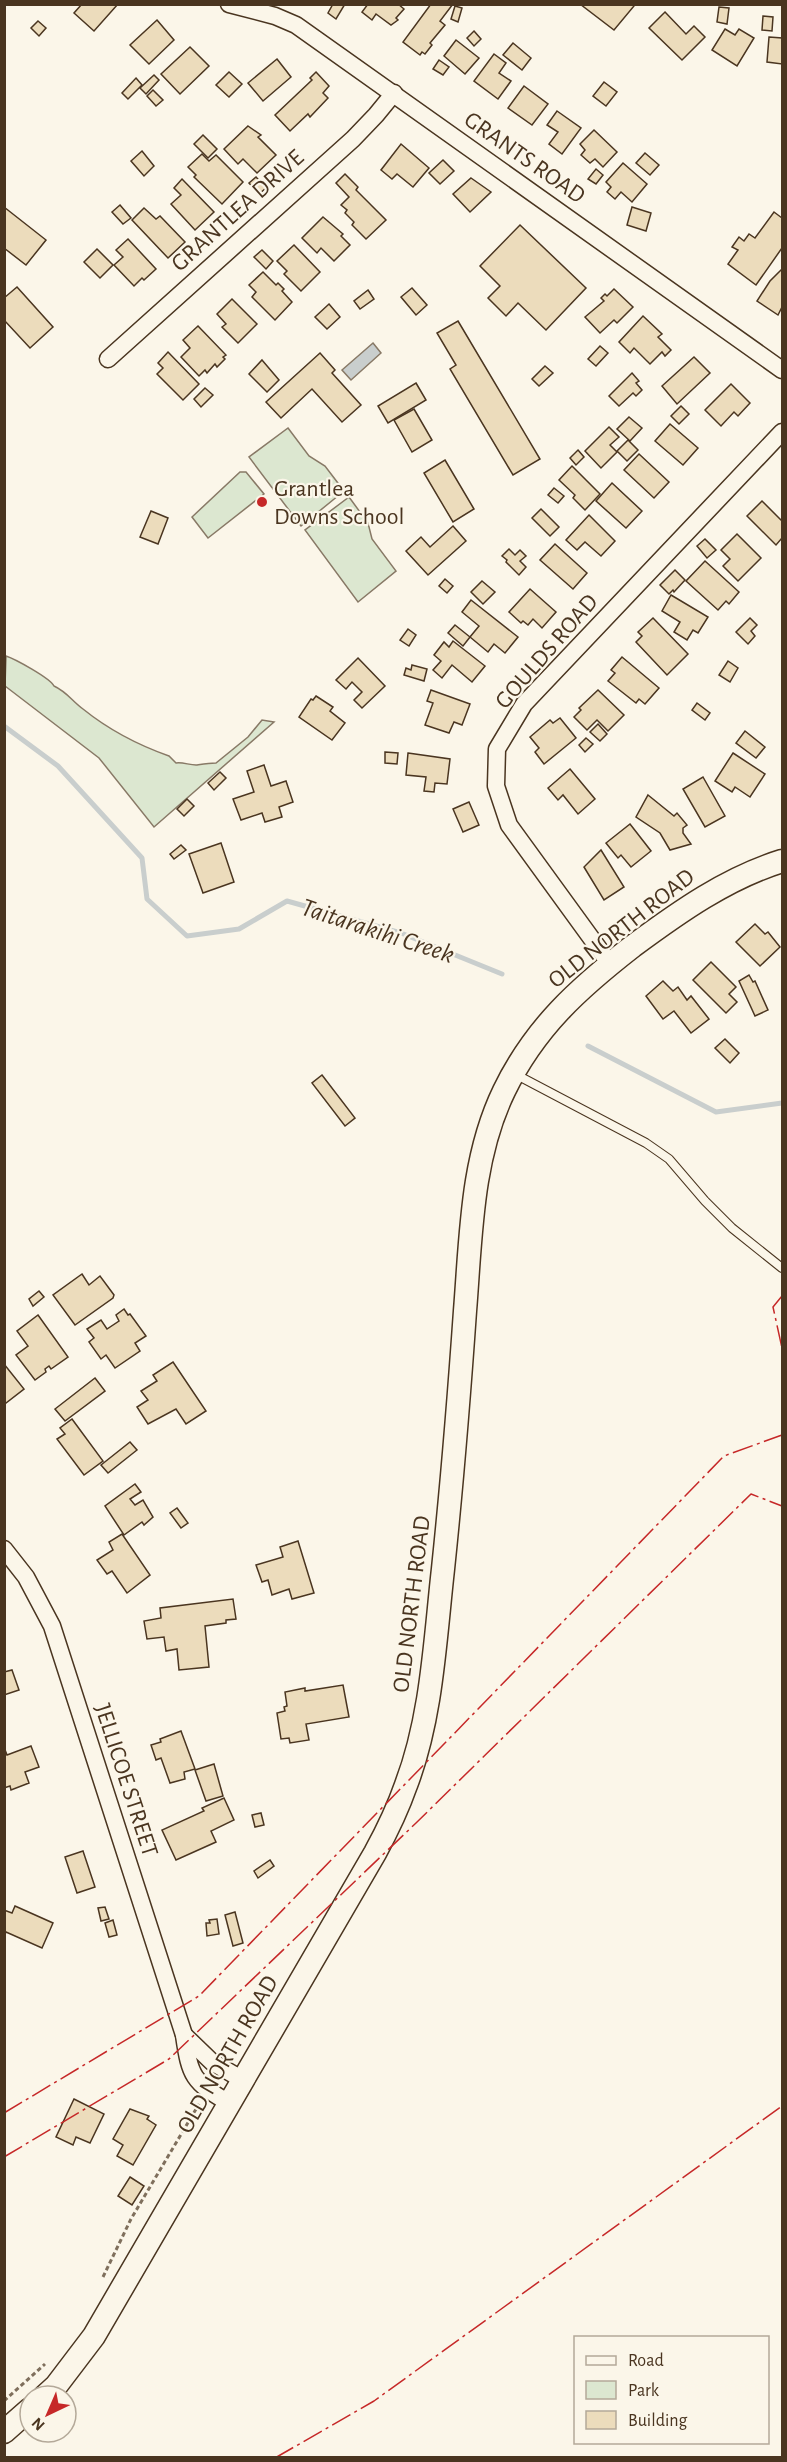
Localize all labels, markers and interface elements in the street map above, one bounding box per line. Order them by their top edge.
street label: GRANTS ROAD [460,107,589,208]
street label: GRANTLEA DRIVE [167,145,309,276]
place label: Grantlea Downs School [274,477,404,529]
marker: Grantlea Downs School [255,495,269,509]
street label: GOULDS ROAD [491,590,603,713]
street label: OLD NORTH ROAD [544,865,699,993]
water label: Taitarakihi Creek [298,894,457,968]
street label: OLD NORTH ROAD [389,1514,435,1694]
street label: JELLICOE STREET [90,1701,162,1860]
street label: OLD NORTH ROAD [173,1971,283,2138]
legend [574,2336,769,2444]
text: Road [628,2352,664,2370]
text: Park [628,2382,660,2400]
north arrow [18,2384,78,2444]
text: Building [628,2412,688,2430]
text: N [29,2414,48,2434]

